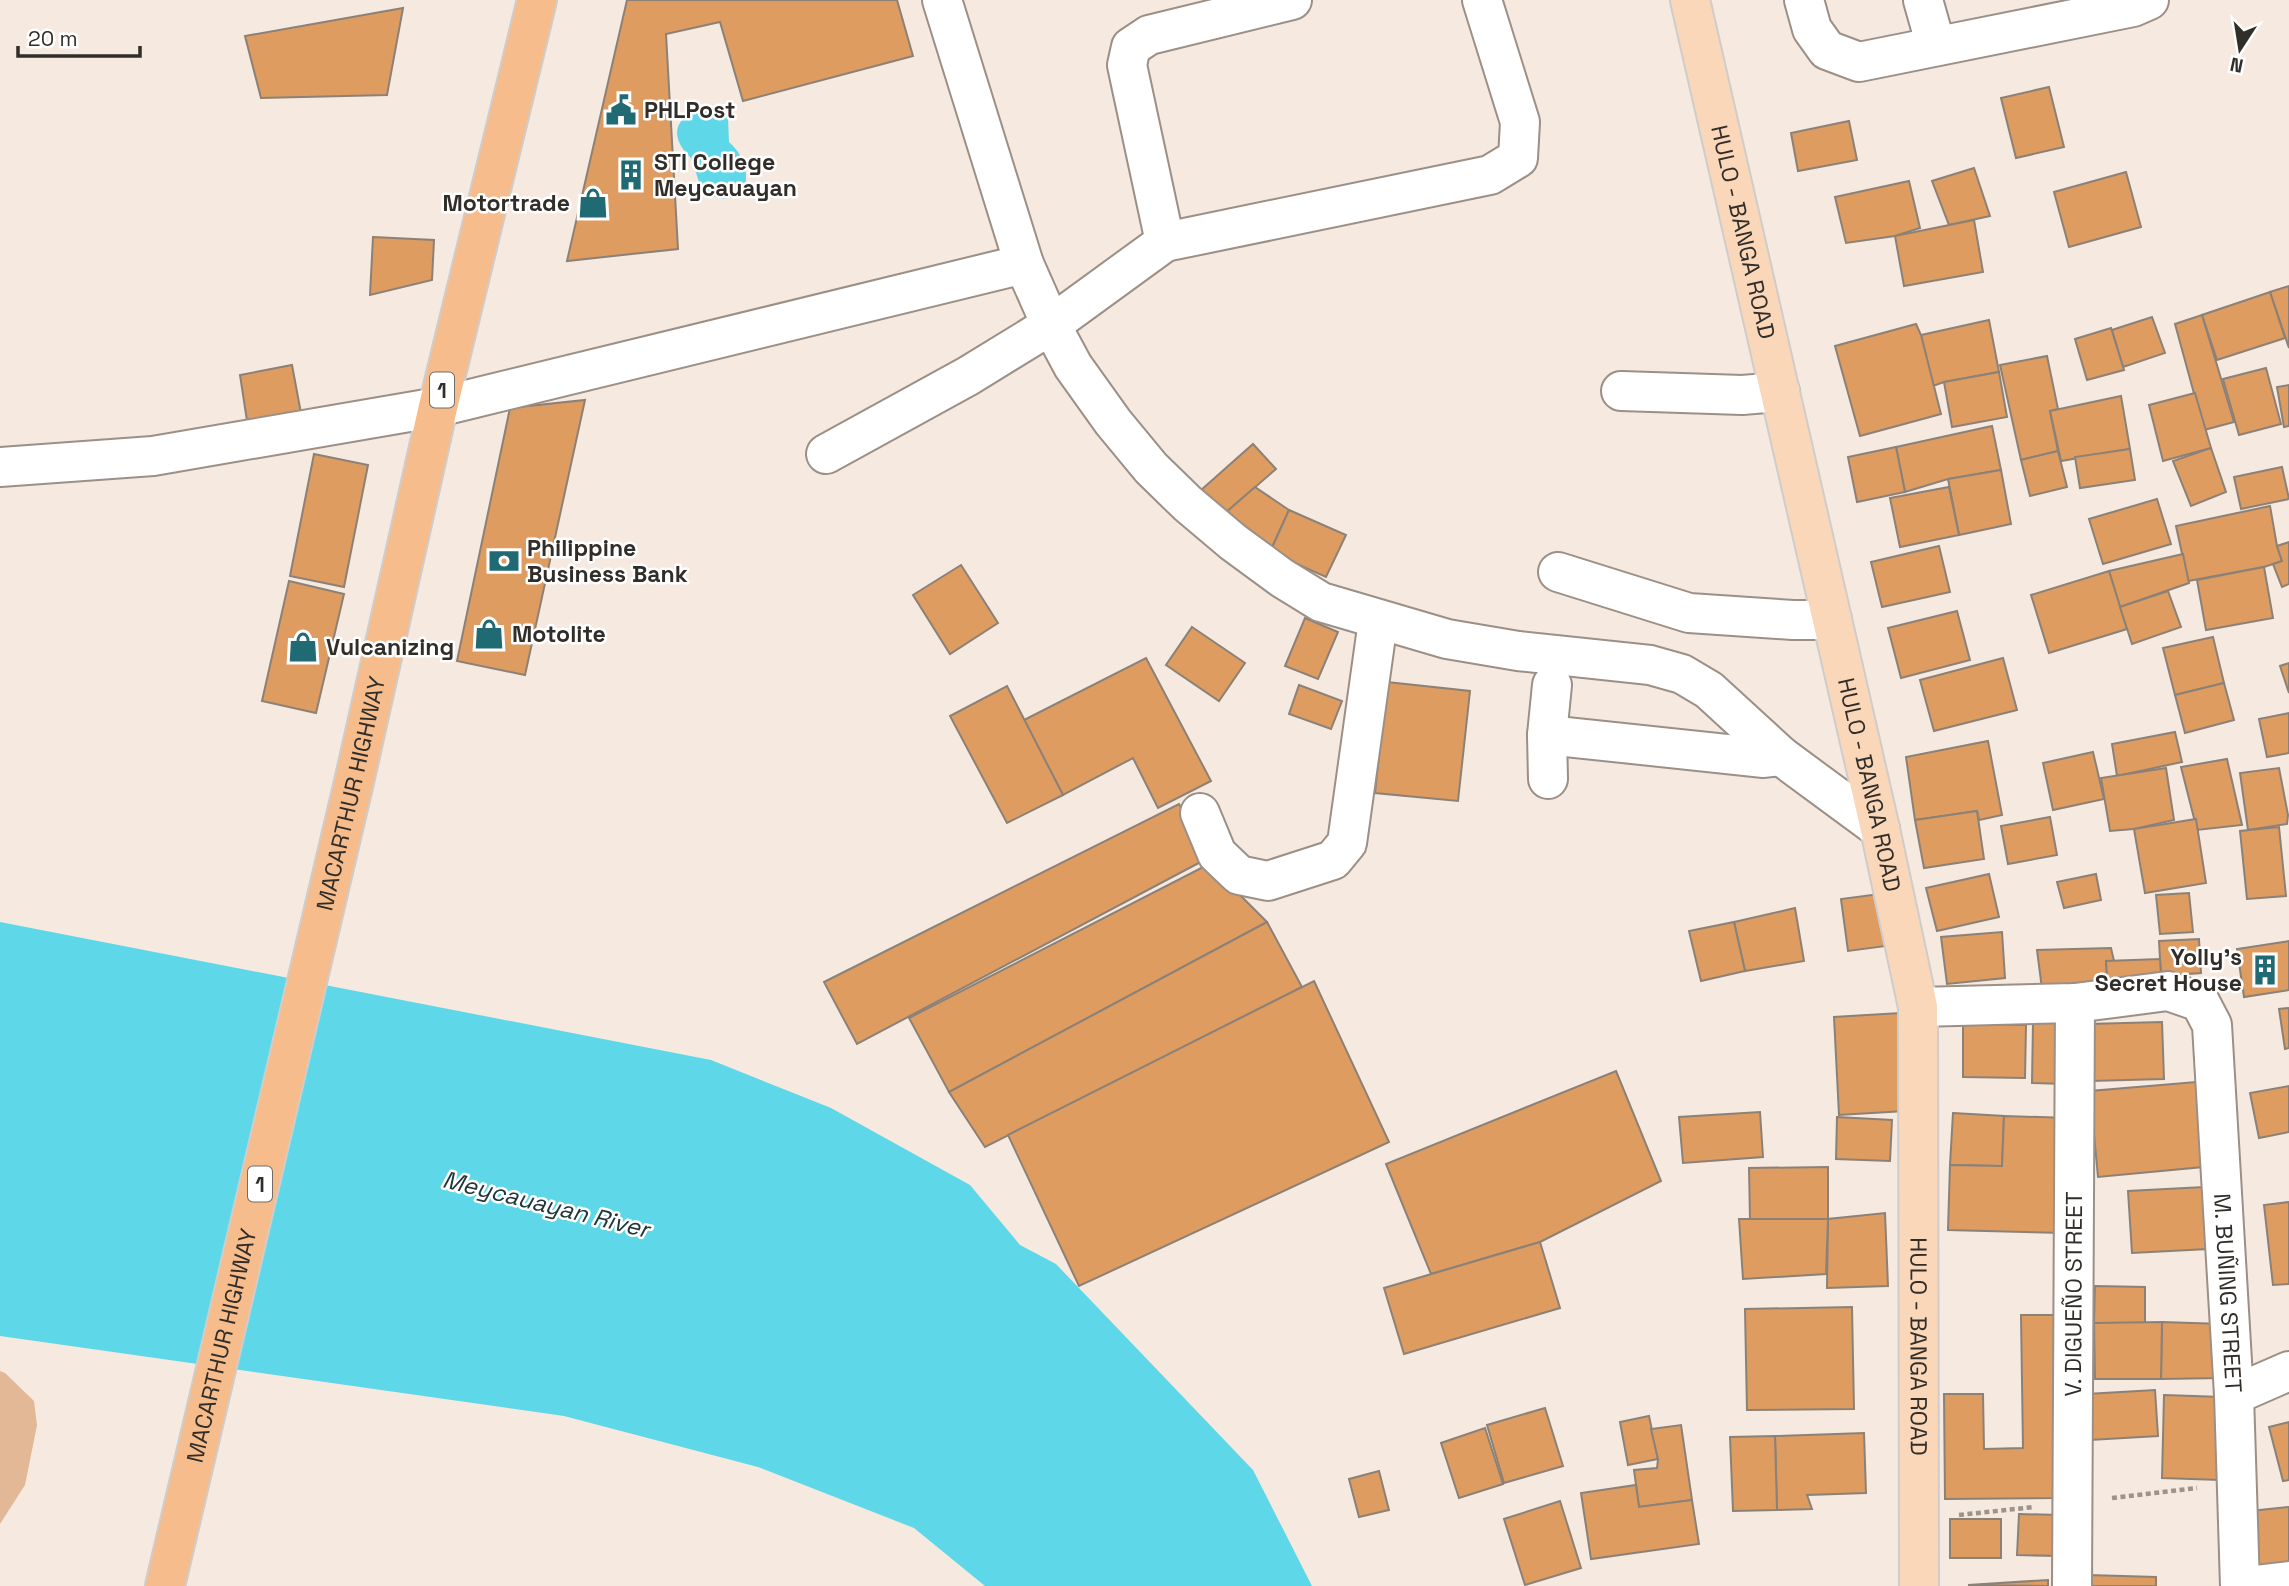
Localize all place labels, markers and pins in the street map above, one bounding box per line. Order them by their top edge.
public building icon: PHLPost [604,93,638,127]
place label: PHLPost [644,95,735,125]
place label: STI College Meycauayan [654,147,797,203]
building icon: STI College Meycauayan [614,158,648,192]
shop icon: Motortrade [576,186,610,220]
place label: Motortrade [442,188,570,218]
place label: Philippine Business Bank [527,533,688,589]
bank icon: Philippine Business Bank [487,544,521,578]
shop icon: Motolite [472,617,506,651]
place label: Motolite [512,619,606,649]
shop icon: Vulcanizing [286,630,320,664]
place label: Vulcanizing [326,632,454,662]
place label: Yolly's Secret House [2095,942,2242,998]
building icon: Yolly's Secret House [2248,953,2282,987]

